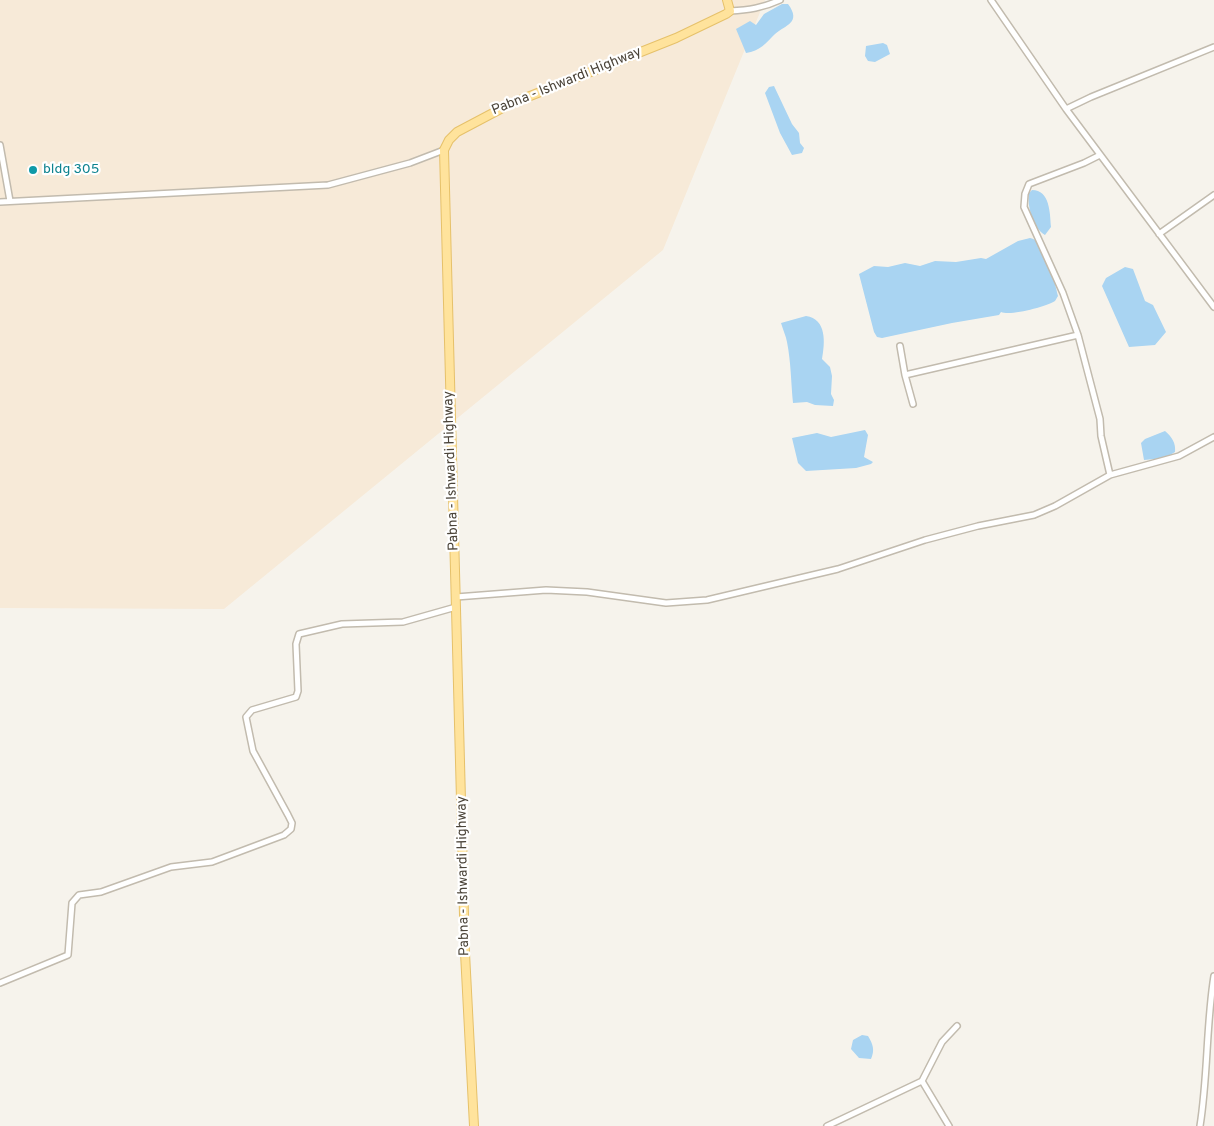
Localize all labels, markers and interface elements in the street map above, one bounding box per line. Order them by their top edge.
street label: Pabna - Ishwardi Highway [490,44,644,120]
place label: bldg 305 [43,162,100,178]
marker: bldg 305 [27,164,39,176]
street label: Pabna - Ishwardi Highway [441,391,463,551]
street label: Pabna - Ishwardi Highway [454,796,474,956]

